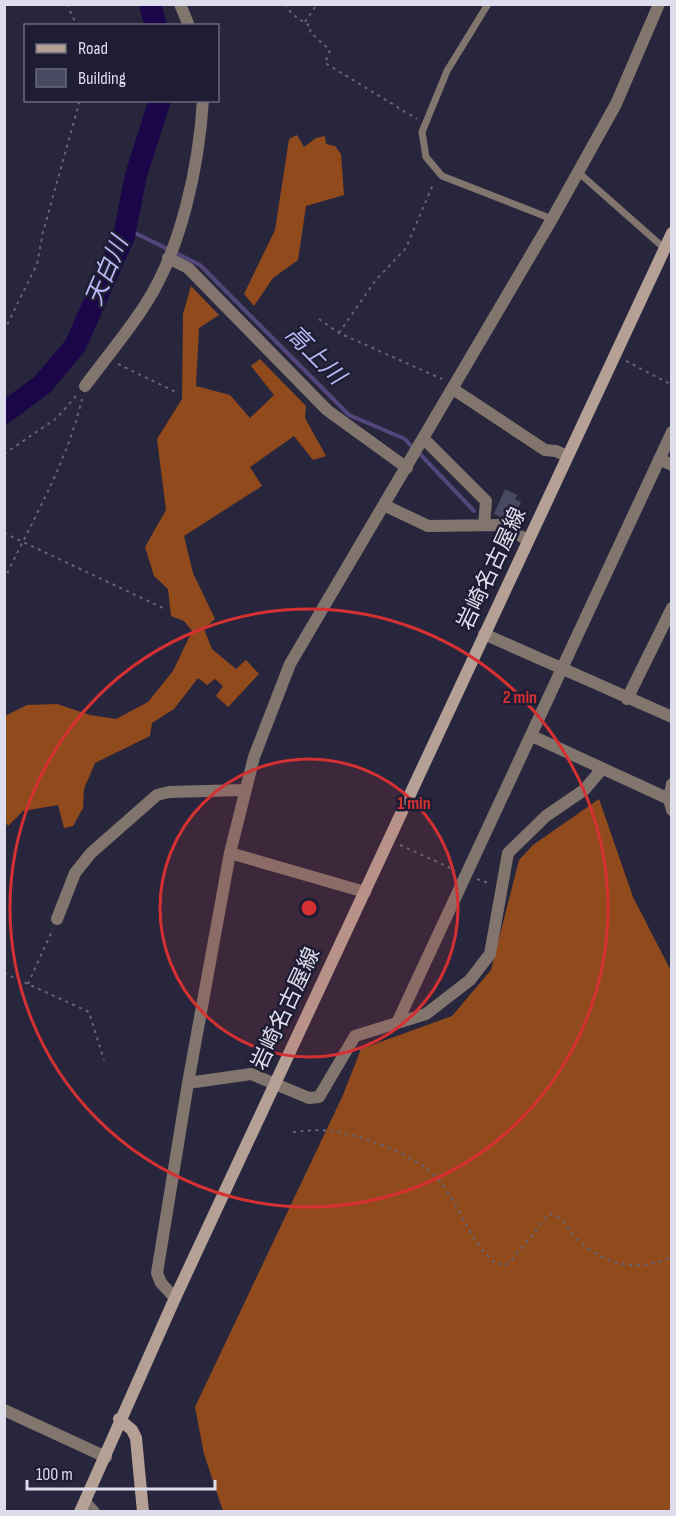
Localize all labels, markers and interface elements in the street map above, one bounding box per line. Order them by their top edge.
legend [24,24,219,102]
text: Road [78,38,108,59]
text: Building [78,68,126,89]
water label: 天白川 [80,229,136,310]
water label: 高上川 [279,319,353,393]
street label: 岩崎名古屋線 [452,503,532,635]
text: 2 min [503,687,537,708]
text: 1 min [397,793,431,814]
centre of rings [299,898,319,918]
street label: 岩崎名古屋線 [246,943,326,1075]
scale bar [27,1453,214,1491]
text: 100 m [36,1464,73,1485]

